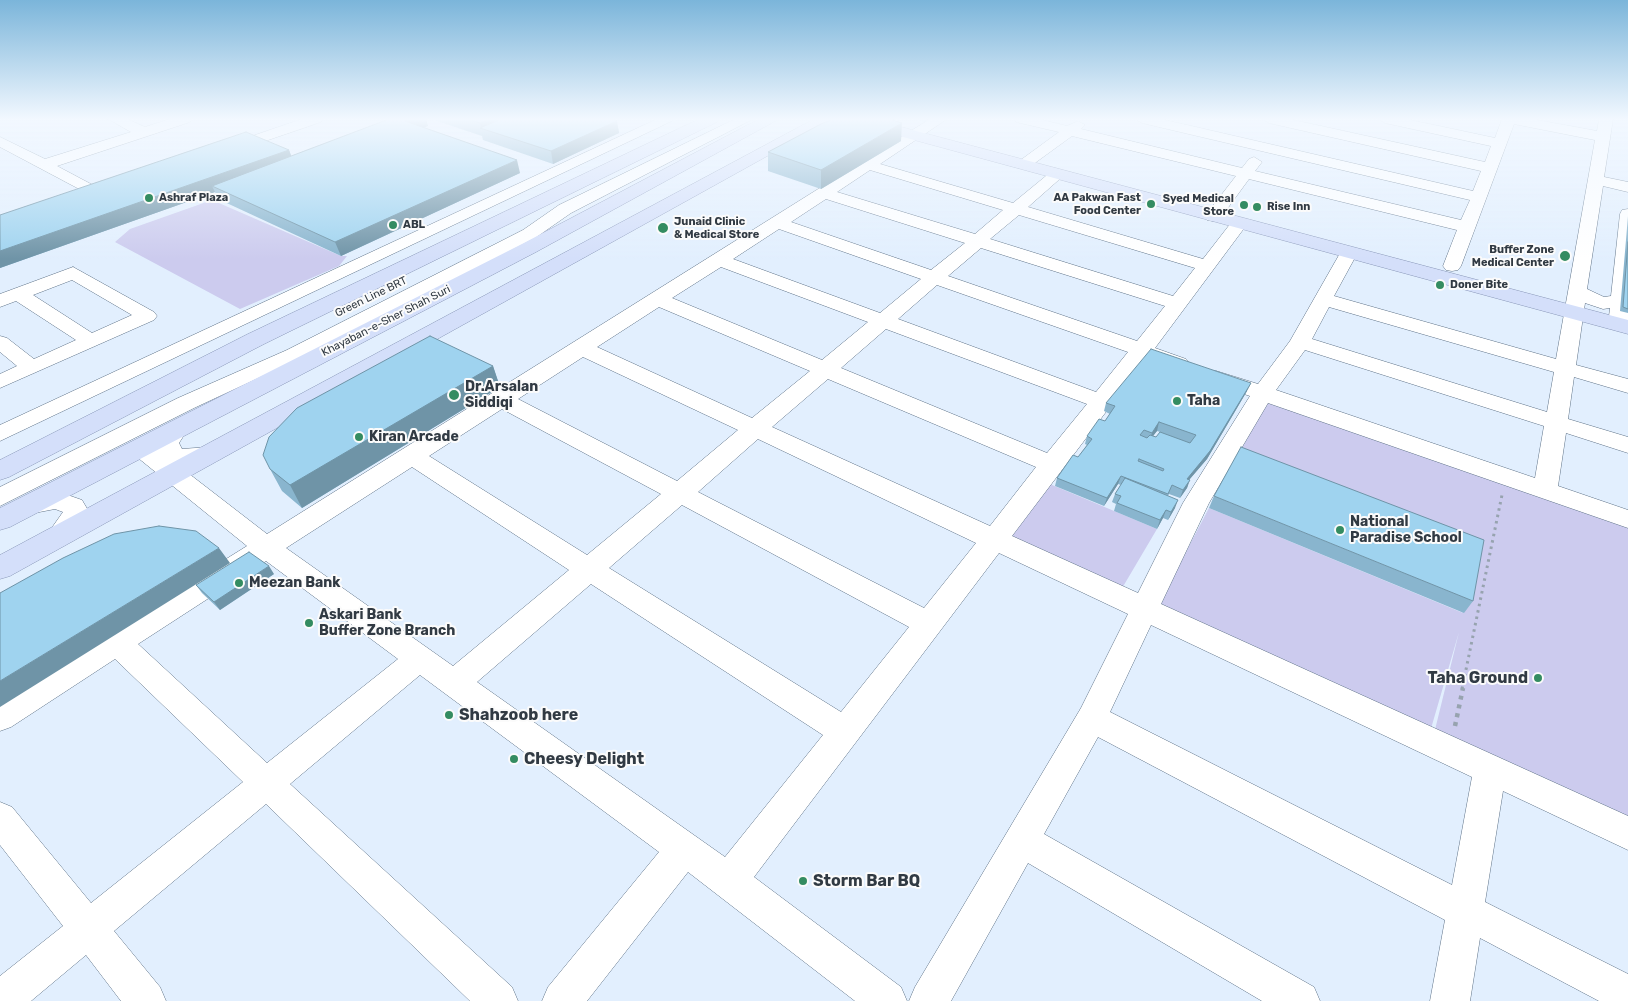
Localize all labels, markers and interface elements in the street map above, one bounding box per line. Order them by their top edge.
place label: Ashraf Plaza [159,191,228,205]
place label: AA Pakwan Fast Food Center [1053,191,1141,217]
marker: Ashraf Plaza [143,192,155,204]
place label: Syed Medical Store [1163,192,1234,218]
marker: AA Pakwan Fast Food Center [1145,198,1157,210]
marker: Syed Medical Store [1238,199,1250,211]
place label: Rise Inn [1267,200,1310,214]
marker: Rise Inn [1251,201,1263,213]
place label: Junaid Clinic & Medical Store [674,215,759,241]
place label: ABL [403,218,425,232]
marker: ABL [387,219,399,231]
marker: Junaid Clinic & Medical Store [656,221,670,235]
place label: Buffer Zone Medical Center [1472,243,1554,269]
marker: Buffer Zone Medical Center [1558,249,1572,263]
street label: Green Line BRT [333,274,409,320]
place label: Doner Bite [1450,278,1508,292]
marker: Doner Bite [1434,279,1446,291]
street label: Khayaban-e-Sher Shah Suri [319,283,453,359]
place label: Dr.Arsalan Siddiqi [465,379,538,412]
marker: Dr.Arsalan Siddiqi [447,388,461,402]
place label: Taha [1187,393,1220,409]
marker: Taha [1171,395,1183,407]
place label: Kiran Arcade [369,429,459,445]
marker: Kiran Arcade [353,431,365,443]
place label: National Paradise School [1350,514,1462,546]
marker: National Paradise School [1334,524,1346,536]
place label: Meezan Bank [249,575,340,591]
marker: Meezan Bank [233,577,245,589]
place label: Askari Bank Buffer Zone Branch [319,607,455,640]
marker: Askari Bank Buffer Zone Branch [303,617,315,629]
place label: Taha Ground [1428,668,1528,688]
marker: Taha Ground [1532,672,1544,684]
place label: Shahzoob here [459,705,578,725]
marker: Shahzoob here [443,709,455,721]
place label: Cheesy Delight [524,749,644,769]
marker: Cheesy Delight [508,753,520,765]
place label: Storm Bar BQ [813,871,920,891]
marker: Storm Bar BQ [797,875,809,887]

